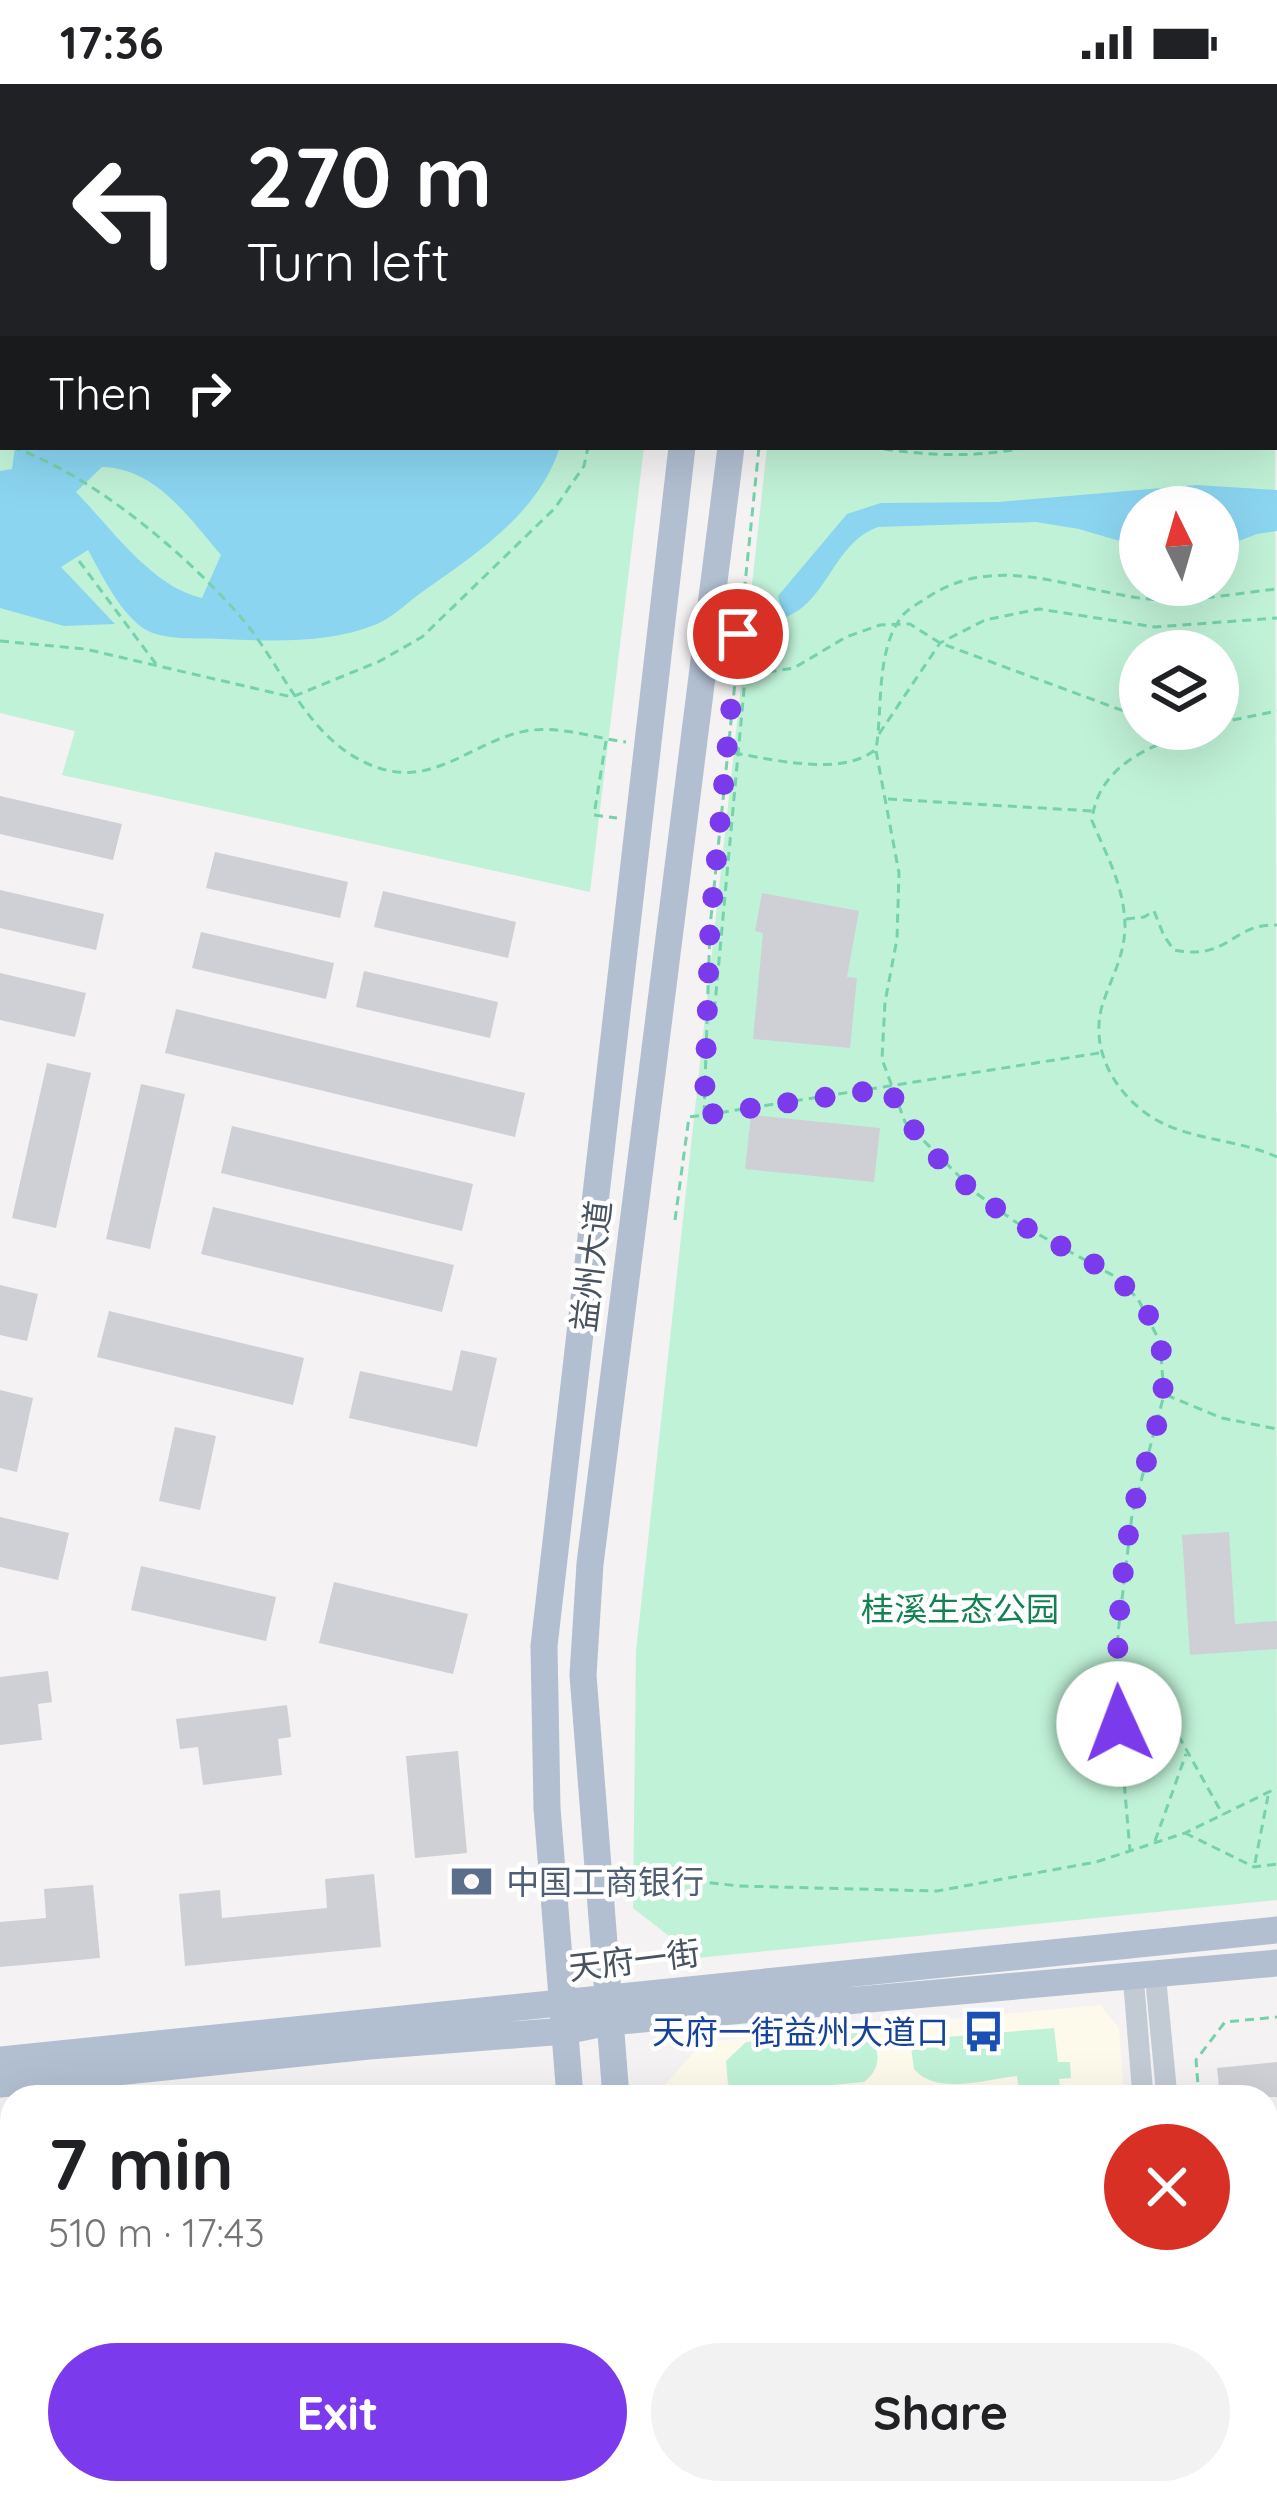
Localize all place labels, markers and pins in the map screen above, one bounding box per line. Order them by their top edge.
pin [687,583,789,685]
bank icon: 中国工商银行 [449,1859,495,1905]
place label: 中国工商银行 [506,1861,704,1902]
bus stop icon: 天府一街益州大道口 [960,2009,1006,2055]
place label: 天府一街益州大道口 [652,2011,949,2052]

